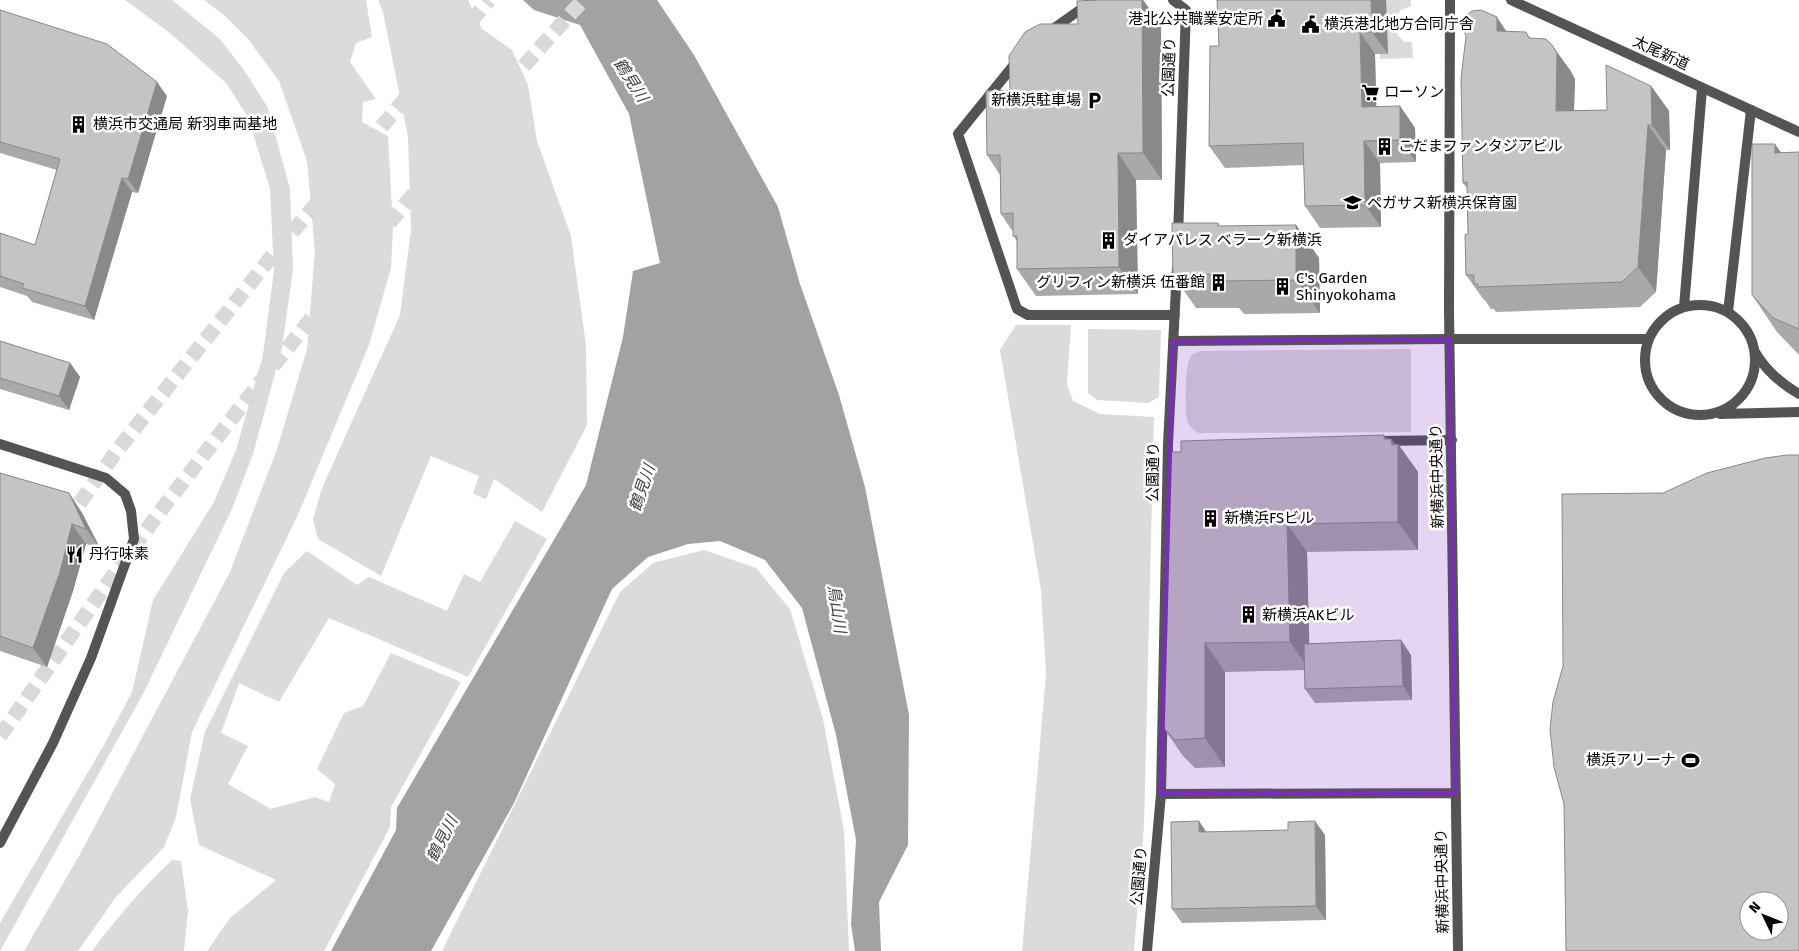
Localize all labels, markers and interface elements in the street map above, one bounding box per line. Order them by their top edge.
public building icon: 港北公共職業安定所 [1267,9,1287,29]
place label: 港北公共職業安定所 [1128,10,1263,28]
public building icon: 横浜港北地方合同庁舎 [1300,14,1320,34]
place label: 横浜港北地方合同庁舎 [1324,15,1474,33]
street label: 太尾新道 [1630,32,1692,74]
street label: 公園通り [1159,37,1179,97]
water label: 鶴見川 [610,55,653,107]
supermarket icon: ローソン [1360,82,1380,102]
place label: ローソン [1384,83,1444,101]
parking icon: 新横浜駐車場 [1085,90,1105,110]
place label: 新横浜駐車場 [991,91,1081,109]
building icon: 横浜市交通局 新羽車両基地 [69,114,89,134]
place label: 横浜市交通局 新羽車両基地 [93,115,277,133]
building icon: こだまファンタジアビル [1374,136,1394,156]
place label: こだまファンタジアビル [1398,137,1563,155]
school or university icon: ペガサス新横浜保育園 [1343,193,1363,213]
place label: ペガサス新横浜保育園 [1367,194,1517,212]
building icon: ダイアパレス ベラーク新横浜 [1099,230,1119,250]
place label: ダイアパレス ベラーク新横浜 [1123,231,1322,249]
place label: C's Garden Shinyokohama [1296,269,1396,304]
building icon: グリフィン新横浜 伍番館 [1209,272,1229,292]
place label: グリフィン新横浜 伍番館 [1036,273,1205,291]
building icon: C's Garden Shinyokohama [1272,277,1292,297]
street label: 新横浜中央通り [1427,423,1447,529]
street label: 公園通り [1143,442,1163,502]
water label: 鶴見川 [625,460,659,514]
building icon: 新横浜FSビル [1200,508,1220,528]
place label: 新横浜FSビル [1224,509,1314,527]
restaurant icon: 丹行味素 [65,544,85,564]
place label: 丹行味素 [89,545,149,563]
water label: 鳥山川 [824,584,850,636]
building icon: 新横浜AKビル [1238,605,1258,625]
place label: 新横浜AKビル [1262,606,1354,624]
sports icon: 横浜アリーナ [1680,750,1700,770]
place label: 横浜アリーナ [1586,751,1676,769]
water label: 鶴見川 [423,812,462,865]
street label: 新横浜中央通り [1432,828,1452,934]
street label: 公園通り [1127,845,1151,907]
north arrow [1739,891,1789,941]
text: N [1745,898,1764,917]

